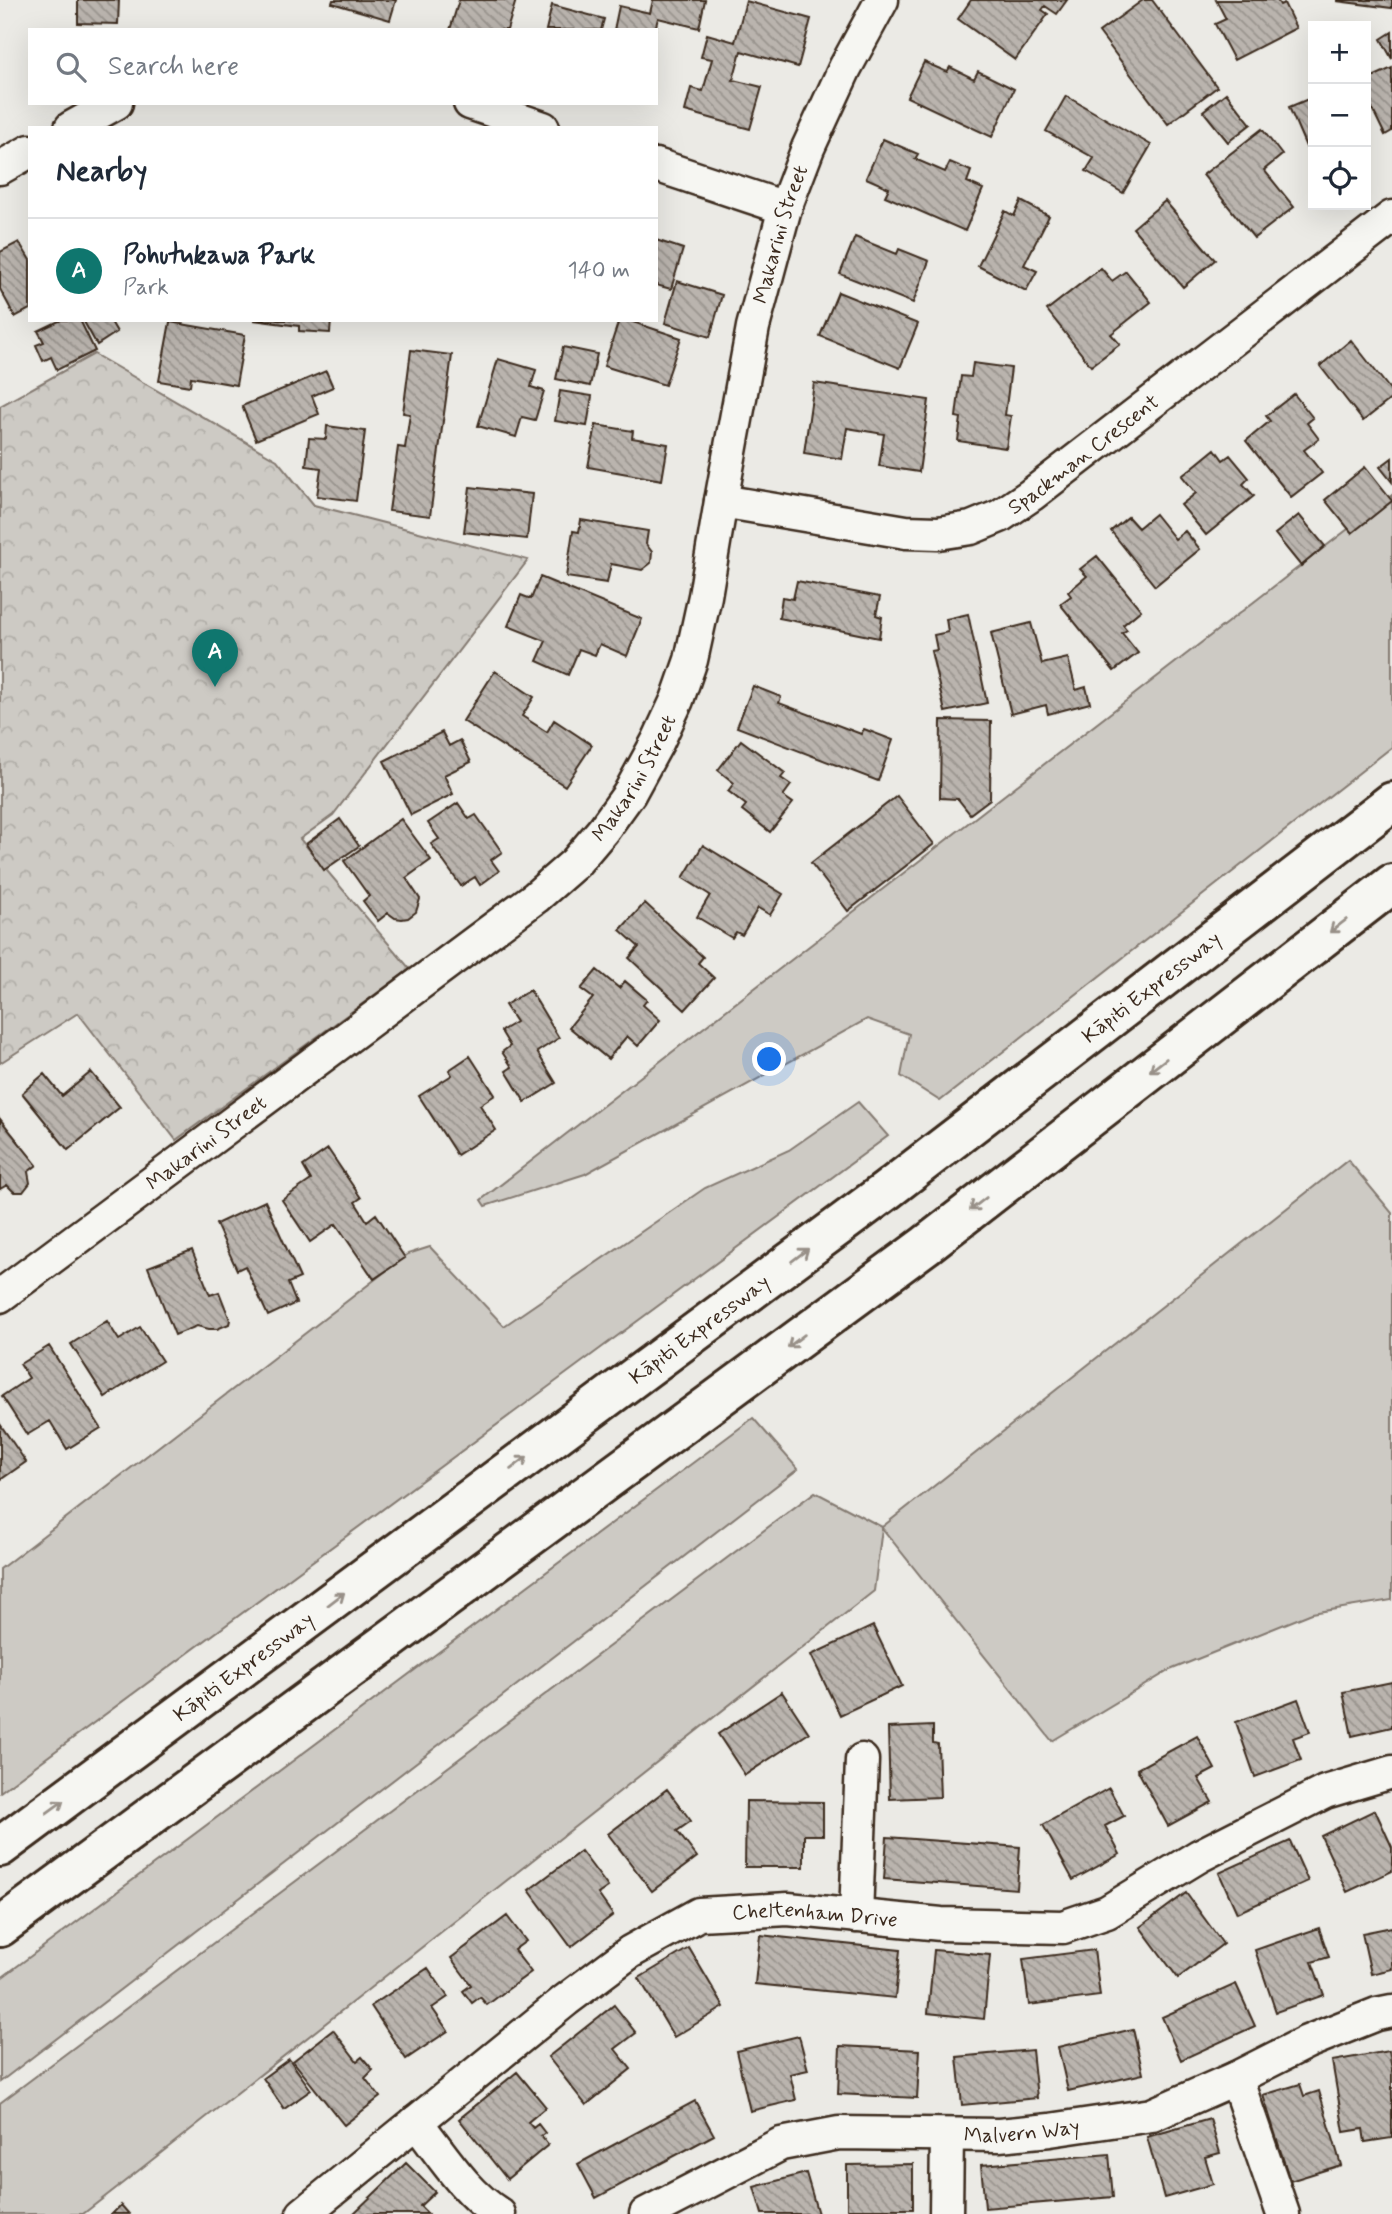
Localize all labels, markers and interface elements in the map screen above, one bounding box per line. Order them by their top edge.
map controls [1308,21,1371,210]
button: + [1308,21,1371,84]
search box [28,28,658,105]
icon: search [52,48,90,86]
text: Search here [108,50,239,84]
button: − [1308,84,1371,147]
button: locate [1308,147,1371,210]
text: Nearby [56,152,147,191]
street label: Makarini Street [747,161,815,307]
text: Pohutukawa Park [123,239,315,273]
text: A [71,256,87,286]
text: 140 m [567,256,630,286]
text: Park [123,273,169,303]
street label: Spackman Crescent [1003,388,1165,522]
pin: A [192,629,238,687]
street label: Makarini Street [586,710,683,848]
one-way arrow [1329,918,1348,933]
street label: Kāpiti Expressway [1077,926,1227,1050]
your location [752,1042,786,1076]
one-way arrow [1149,1058,1168,1073]
street label: Makarini Street [141,1089,273,1197]
one-way arrow [969,1197,988,1212]
one-way arrow [790,1247,809,1262]
street label: Kāpiti Expressway [624,1269,776,1391]
one-way arrow [787,1333,806,1348]
one-way arrow [509,1456,528,1470]
one-way arrow [327,1591,345,1606]
street label: Kāpiti Expressway [168,1606,320,1729]
one-way arrow [45,1800,64,1814]
street label: Cheltenham Drive [731,1896,899,1935]
street label: Malvern Way [964,2113,1081,2150]

